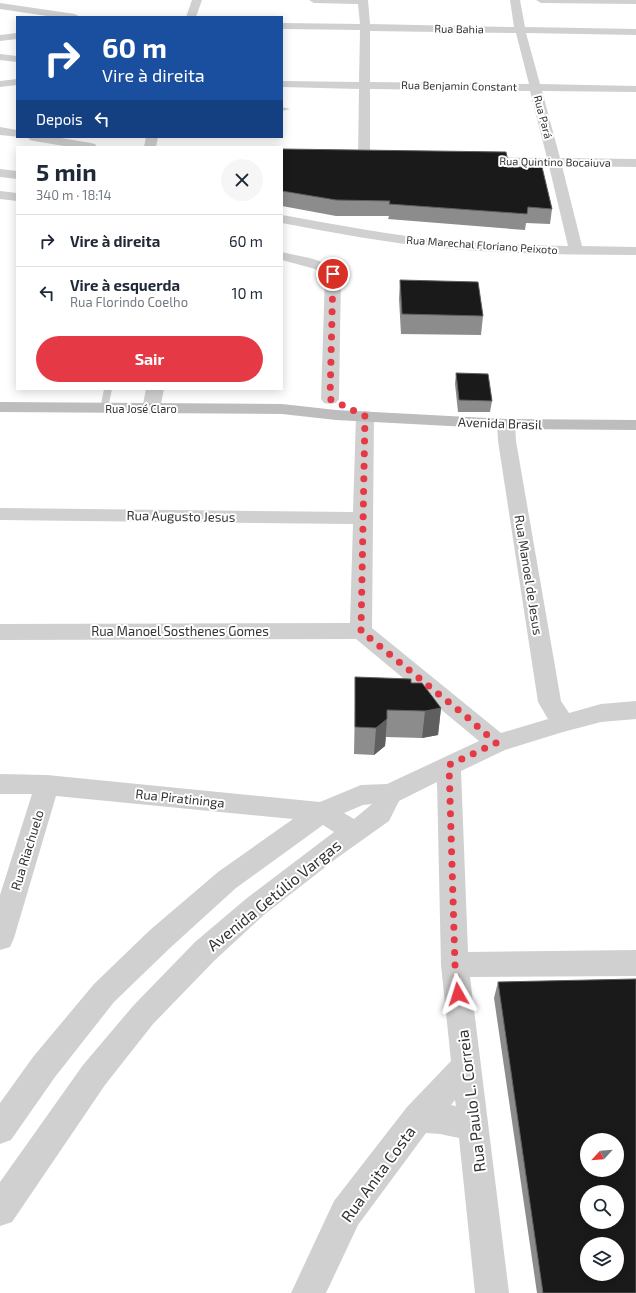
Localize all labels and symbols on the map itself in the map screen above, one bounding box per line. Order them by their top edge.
street label: Rua Bahia [434,22,484,35]
street label: Rua Benjamin Constant [401,78,517,94]
street label: Rua Pará [531,94,556,140]
street label: Rua Quintino Bocaiuva [499,154,611,170]
street label: Rua Marechal Floriano Peixoto [406,233,558,256]
pin [316,257,350,291]
street label: Rua José Claro [105,402,177,415]
street label: Avenida Brasil [458,414,542,432]
street label: Rua Augusto Jesus [126,507,236,525]
street label: Rua Manoel de Jesus [512,514,546,636]
street label: Rua Manoel Sosthenes Gomes [91,623,269,639]
street label: Rua Piratininga [135,785,225,811]
street label: Rua Riachuelo [7,808,47,892]
street label: Avenida Getúlio Vargas [203,835,344,954]
position arrow [437,973,479,1015]
street label: Rua Paulo L. Correia [452,1029,489,1174]
street label: Rua Anita Costa [336,1122,419,1225]
north arrow [580,1133,624,1177]

